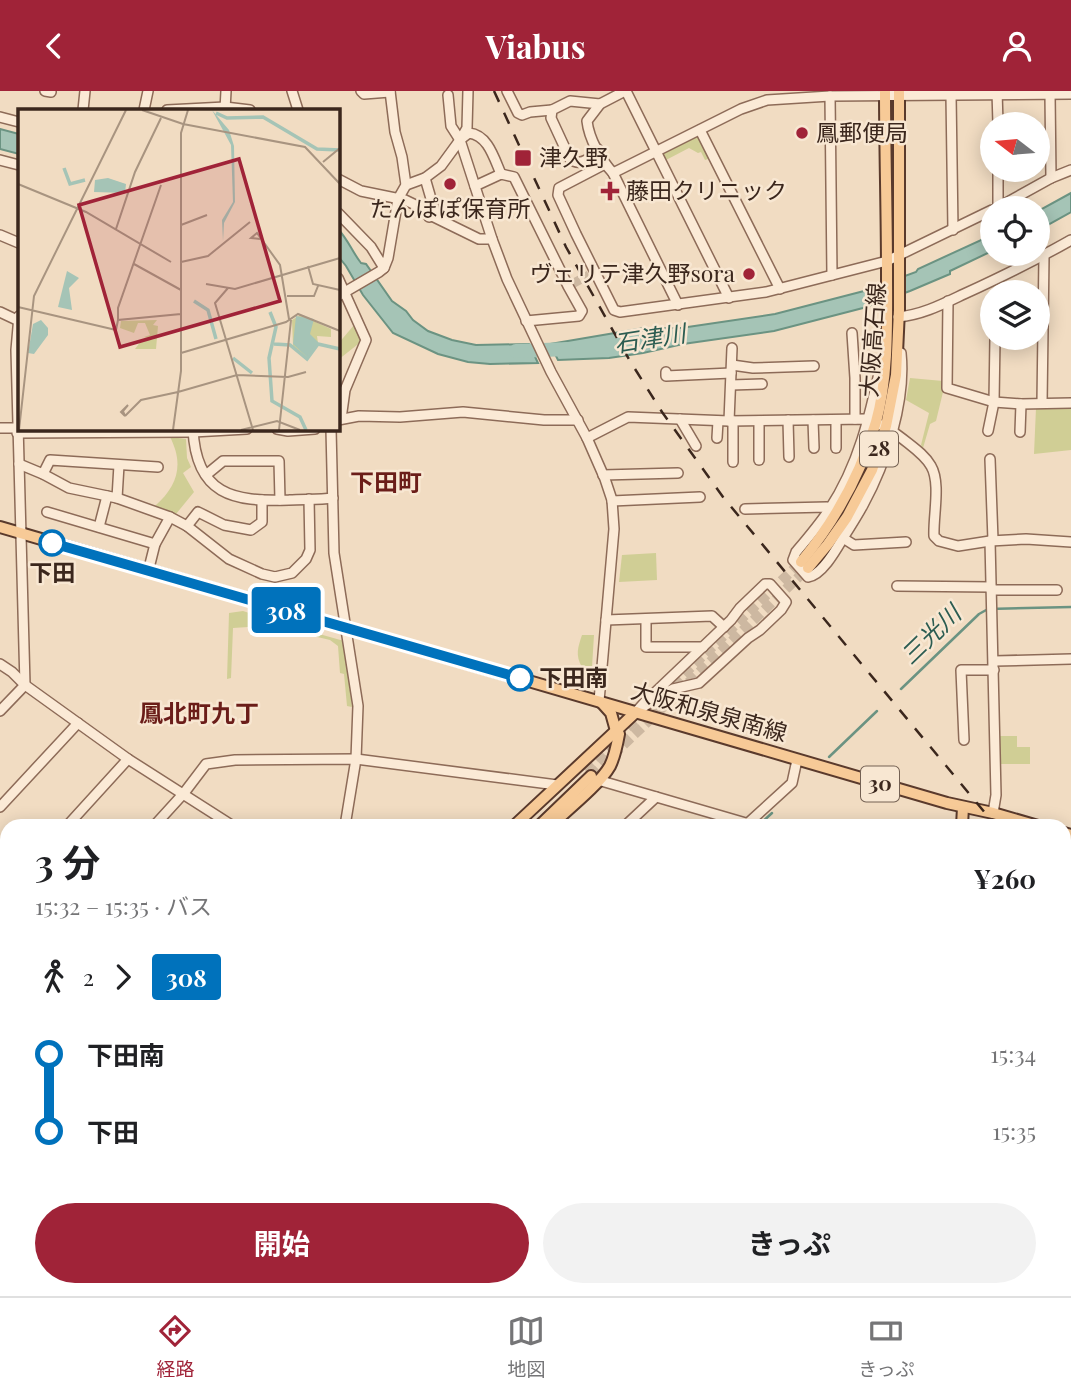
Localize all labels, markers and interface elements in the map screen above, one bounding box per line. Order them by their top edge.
text: Viabus [485,24,586,67]
icon: back [35,27,73,65]
icon: person [998,27,1036,65]
inset map [18,109,340,431]
north arrow [980,112,1050,182]
map controls [980,112,1050,350]
place label: 鳳郵便局 [816,116,908,147]
marker: 鳳郵便局 [794,125,810,141]
place label: 津久野 [539,141,608,172]
marker: 津久野 [513,148,533,168]
place label: 藤田クリニック [626,174,787,205]
marker: たんぽぽ保育所 [442,176,458,192]
marker: 藤田クリニック [600,181,620,201]
place label: たんぽぽ保育所 [370,192,531,223]
button: locate [980,196,1050,266]
place label: ヴェリテ津久野sora [529,257,736,288]
marker: ヴェリテ津久野sora [741,266,757,282]
button: layers [980,280,1050,350]
street label: 大阪高石線 [852,281,891,398]
water label: 石津川 [612,315,691,358]
road number: 28 [860,431,898,467]
district label: 下田町 [350,465,422,497]
marker: 下田 [39,530,65,556]
place label: 下田 [29,556,75,587]
line badge: 308 [246,587,326,633]
text: 308 [266,594,306,626]
water label: 三光川 [893,595,969,670]
place label: 下田南 [539,661,608,692]
marker: 下田南 [507,665,533,691]
street label: 大阪和泉泉南線 [628,673,791,748]
district label: 鳳北町九丁 [139,696,259,728]
road number: 30 [861,767,899,801]
text: 3 分 [35,836,100,887]
text: ¥260 [973,861,1036,896]
text: 15:32 – 15:35 · バス [35,890,212,921]
icon: walk [35,958,73,996]
icon: forward [104,958,142,996]
text: 2 [83,961,94,992]
text: 308 [166,961,207,993]
text: 下田南 [87,1037,165,1072]
text: 15:34 [990,1038,1036,1069]
text: 下田 [87,1114,139,1149]
text: 15:35 [992,1115,1036,1146]
button: 開始 [35,1203,529,1283]
button: きっぷ [543,1203,1036,1283]
tab: 経路 [156,1312,194,1381]
tab: 地図 [507,1312,545,1381]
tab: きっぷ [858,1312,915,1381]

